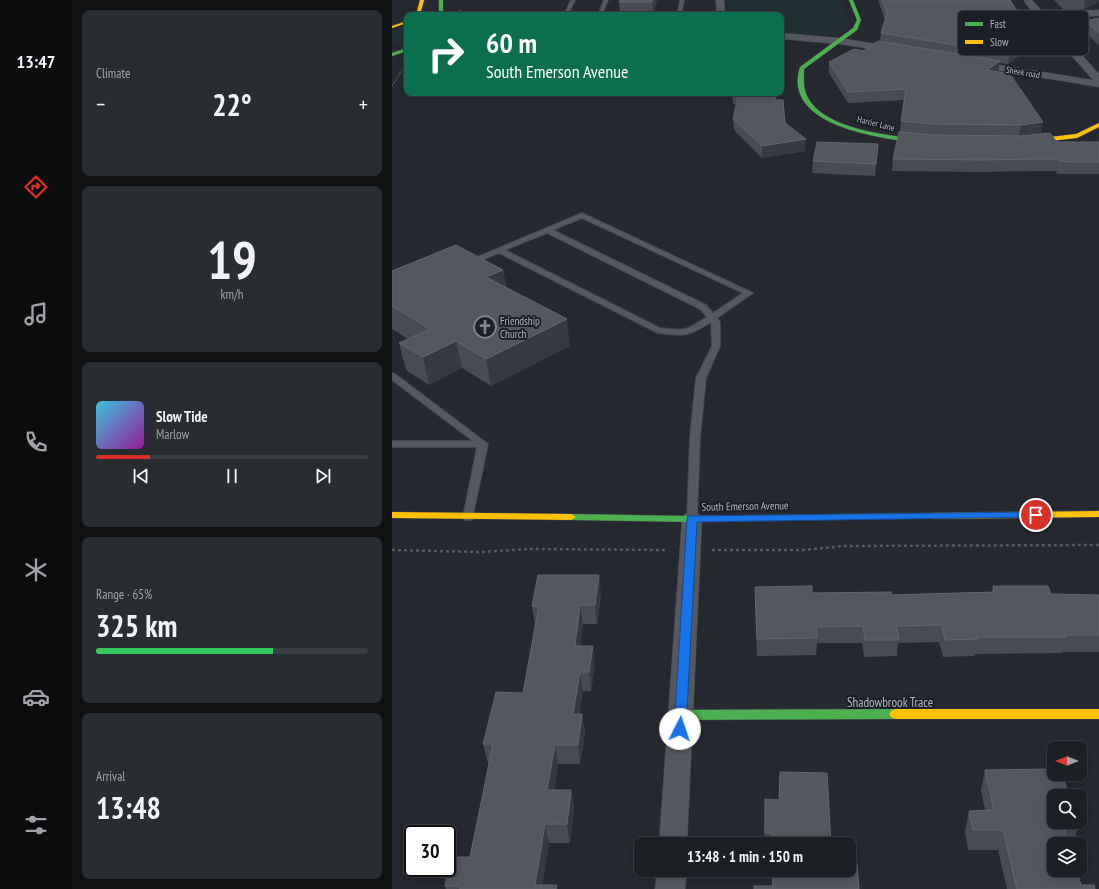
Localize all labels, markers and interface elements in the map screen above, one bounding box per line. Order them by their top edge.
legend [957,10,1089,56]
text: Fast [990,17,1006,31]
text: 60 m [486,24,537,61]
icon: right [420,28,472,80]
text: Slow [990,35,1009,49]
text: 13:47 [17,50,55,73]
text: South Emerson Avenue [486,60,628,83]
street label: Sheek road [1005,64,1041,80]
text: Climate [96,65,130,82]
text: 22° [212,85,252,124]
text: − [96,90,105,118]
text: + [359,90,368,118]
street label: Harrier Lane [856,113,896,133]
icon: directions [22,173,50,201]
text: 19 [207,226,257,293]
text: km/h [220,286,244,303]
icon: music [22,300,50,328]
church icon: Friendship Church [472,314,498,340]
place label: Friendship Church [500,314,540,341]
text: Slow Tide [156,407,208,426]
text: Marlow [156,426,189,443]
icon: phone [22,428,50,456]
icon: previous [130,465,152,487]
icon: pause [221,465,243,487]
icon: next [312,465,334,487]
street label: South Emerson Avenue [701,498,789,514]
pin [1019,498,1053,532]
icon: arrive [1025,504,1047,526]
icon: climate [22,556,50,584]
text: Range · 65% [96,586,152,603]
text: 325 km [96,606,177,645]
icon: car [22,683,50,711]
street label: Shadowbrook Trace [847,694,933,711]
position arrow [659,708,701,750]
north arrow [1047,741,1087,781]
map controls [1047,741,1087,877]
text: Arrival [96,768,125,785]
text: 13:48 [96,788,161,827]
button: search [1047,789,1087,829]
icon: filters [22,811,50,839]
speed limit sign: 30 [404,825,456,877]
button: layers [1047,837,1087,877]
text: 13:48 · 1 min · 150 m [687,847,803,866]

